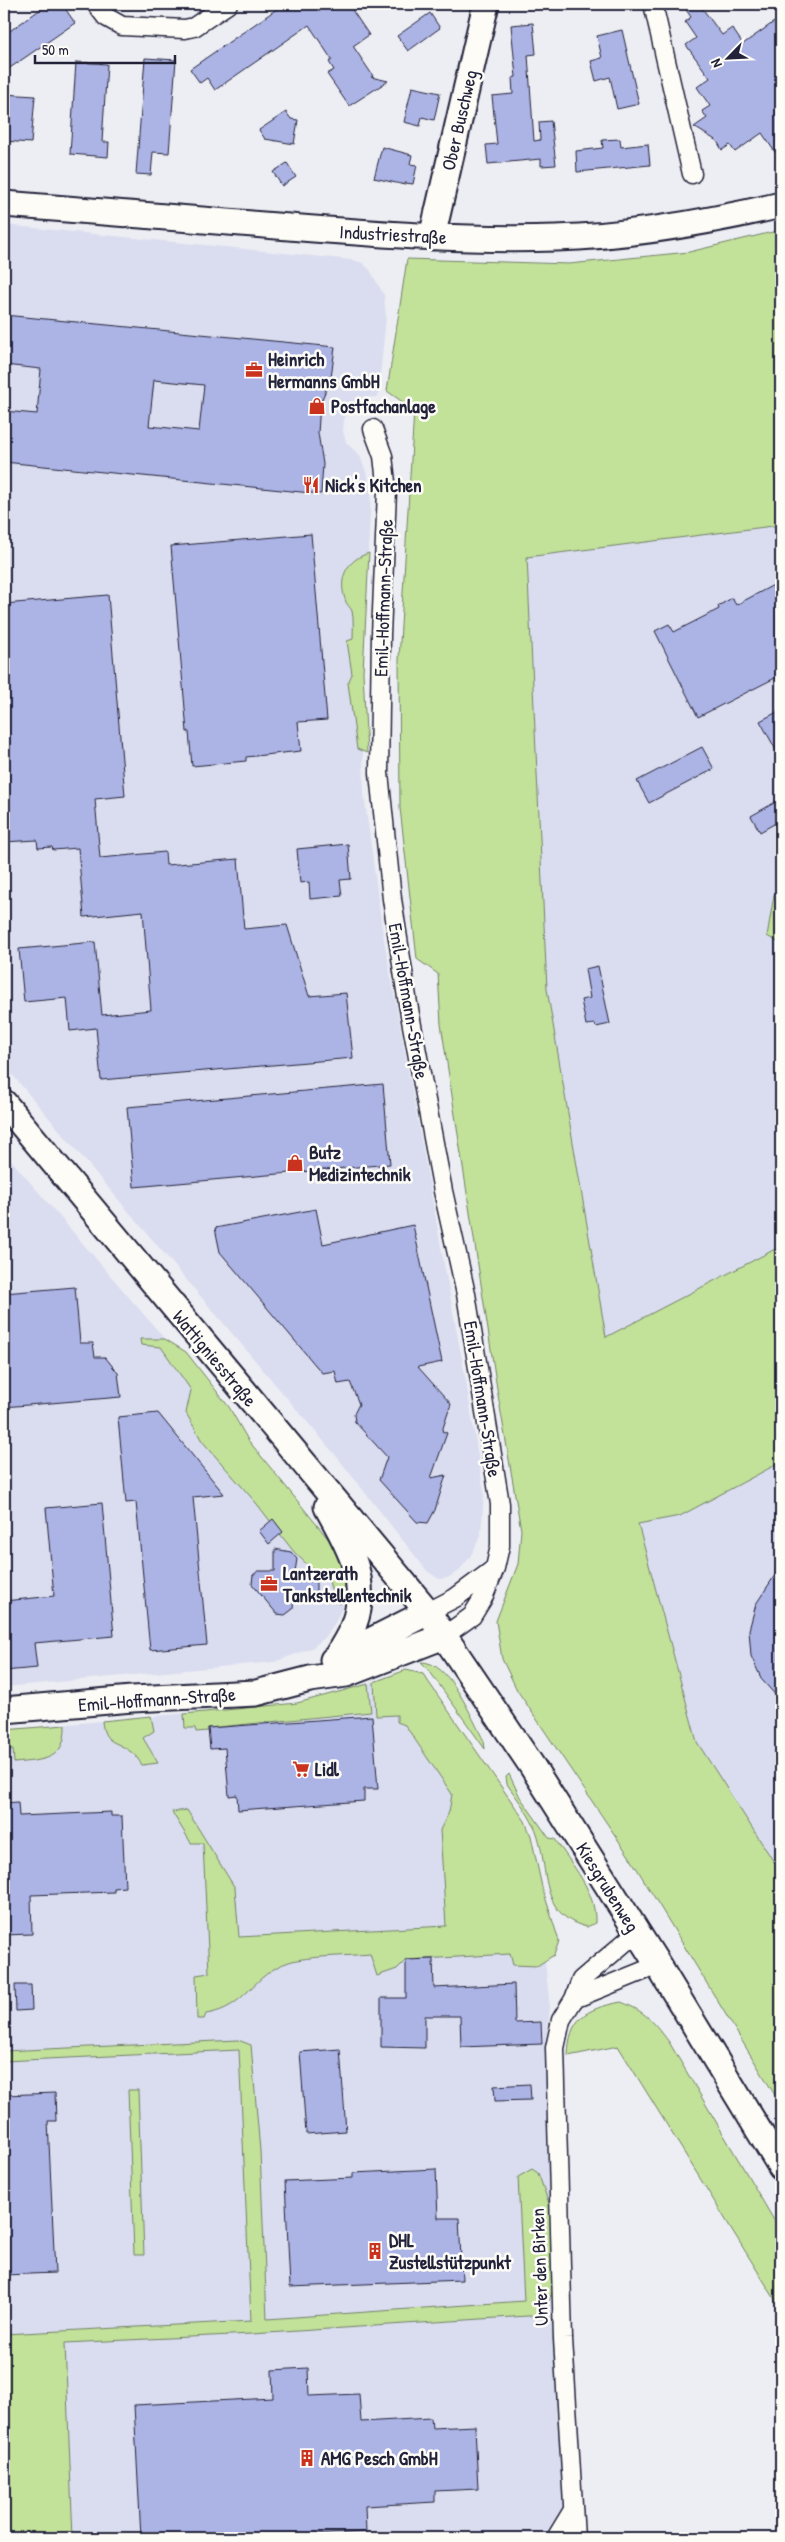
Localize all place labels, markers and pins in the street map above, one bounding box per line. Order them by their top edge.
place label: Heinrich Hermanns GmbH [268,346,380,394]
office icon: Heinrich Hermanns GmbH [244,360,264,380]
place label: Postfachanlage [331,393,436,420]
shop icon: Postfachanlage [307,396,327,416]
place label: Nick's Kitchen [325,472,422,498]
restaurant icon: Nick's Kitchen [301,475,321,495]
place label: Butz Medizintechnik [309,1139,411,1187]
shop icon: Butz Medizintechnik [285,1153,305,1173]
place label: Lantzerath Tankstellentechnik [282,1560,412,1608]
office icon: Lantzerath Tankstellentechnik [259,1574,279,1594]
place label: Lidl [315,1756,340,1782]
supermarket icon: Lidl [291,1759,311,1779]
place label: DHL Zustellstützpunkt [389,2227,512,2276]
building icon: DHL Zustellstützpunkt [365,2241,385,2261]
place label: AMG Pesch GmbH [321,2445,438,2471]
building icon: AMG Pesch GmbH [297,2448,317,2468]

